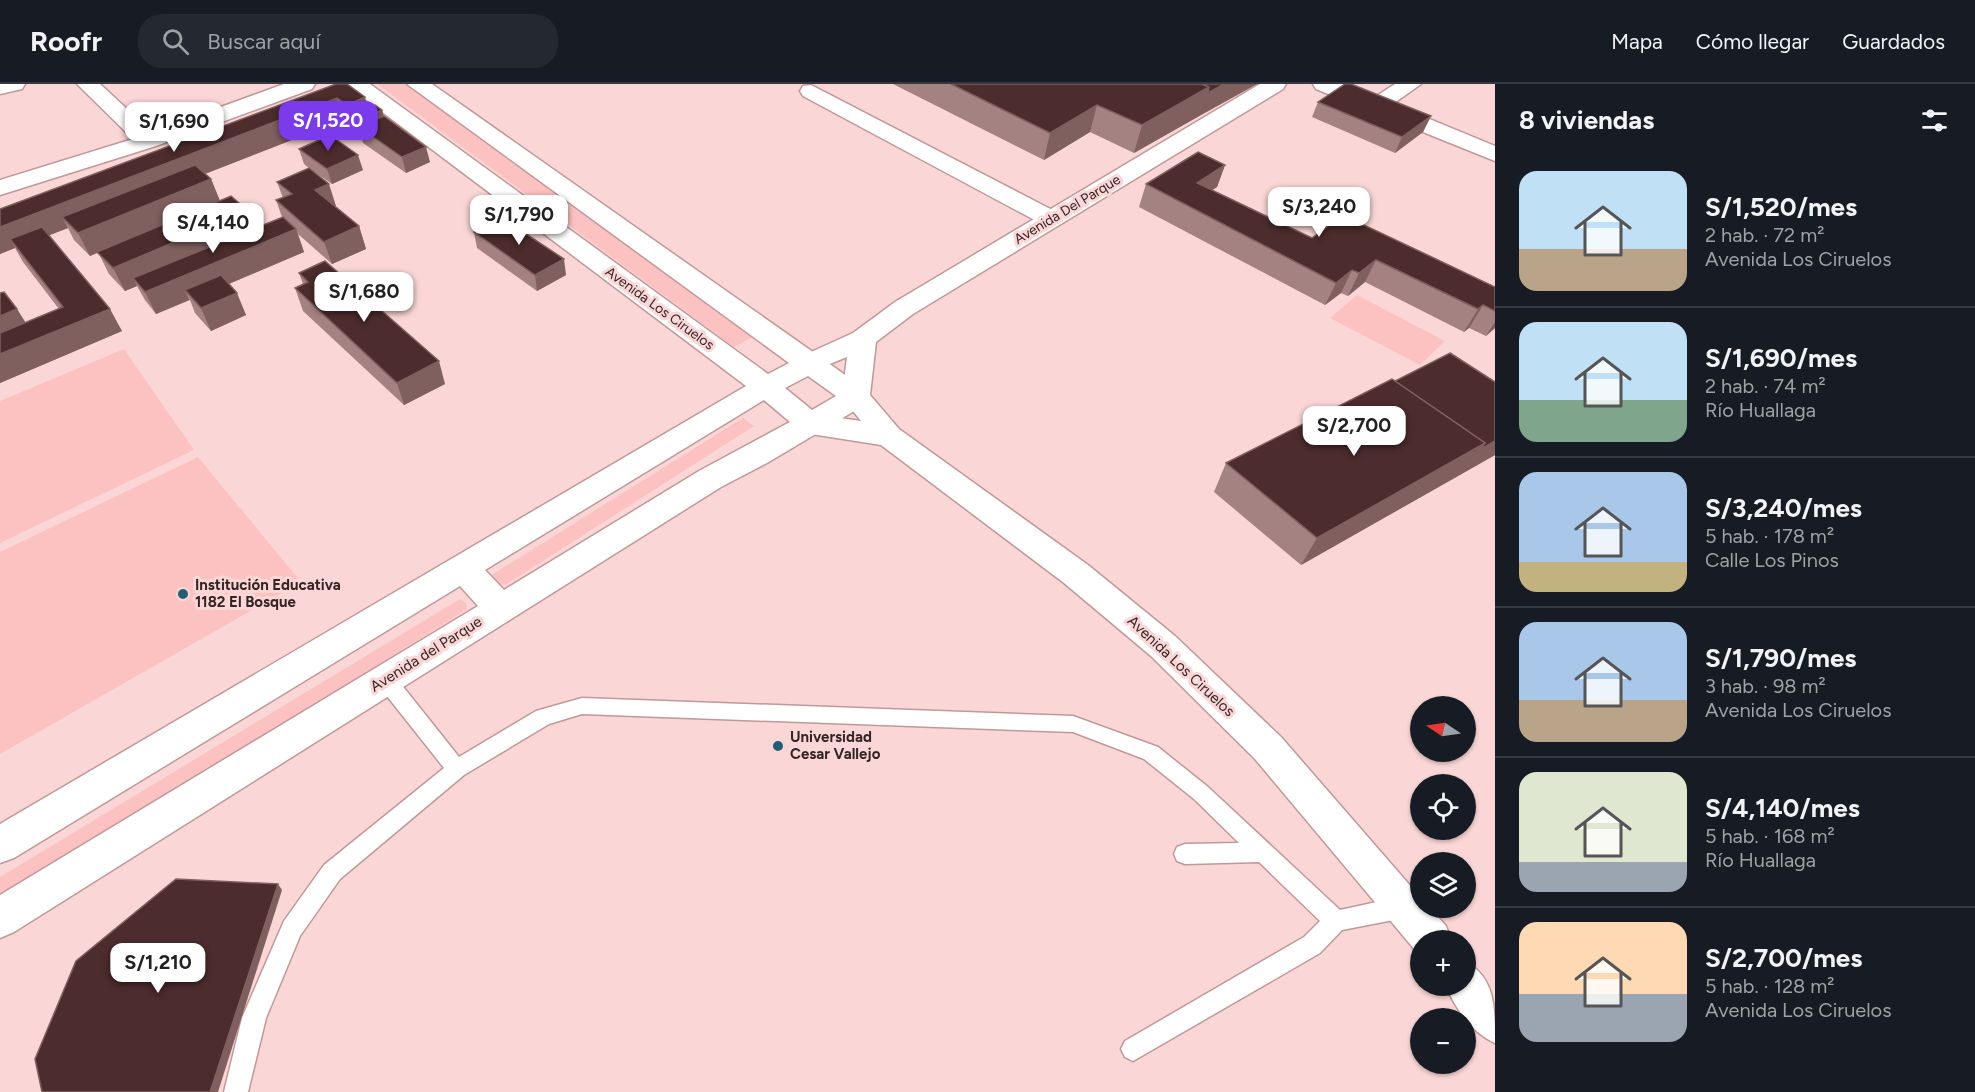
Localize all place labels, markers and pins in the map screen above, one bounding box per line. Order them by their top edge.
pin: S/1,520 [273,101,383,152]
pin: S/1,690 [119,102,229,153]
pin: S/3,240 [1264,187,1374,238]
pin: S/1,790 [464,195,574,246]
pin: S/4,140 [158,203,268,254]
pin: S/1,680 [309,272,419,323]
pin: S/2,700 [1299,406,1409,457]
place label: Institución Educativa 1182 El Bosque [195,576,341,611]
marker: Institución Educativa 1182 El Bosque [176,587,190,601]
place label: Universidad Cesar Vallejo [790,728,881,763]
marker: Universidad Cesar Vallejo [771,739,785,753]
pin: S/1,210 [103,943,213,994]

